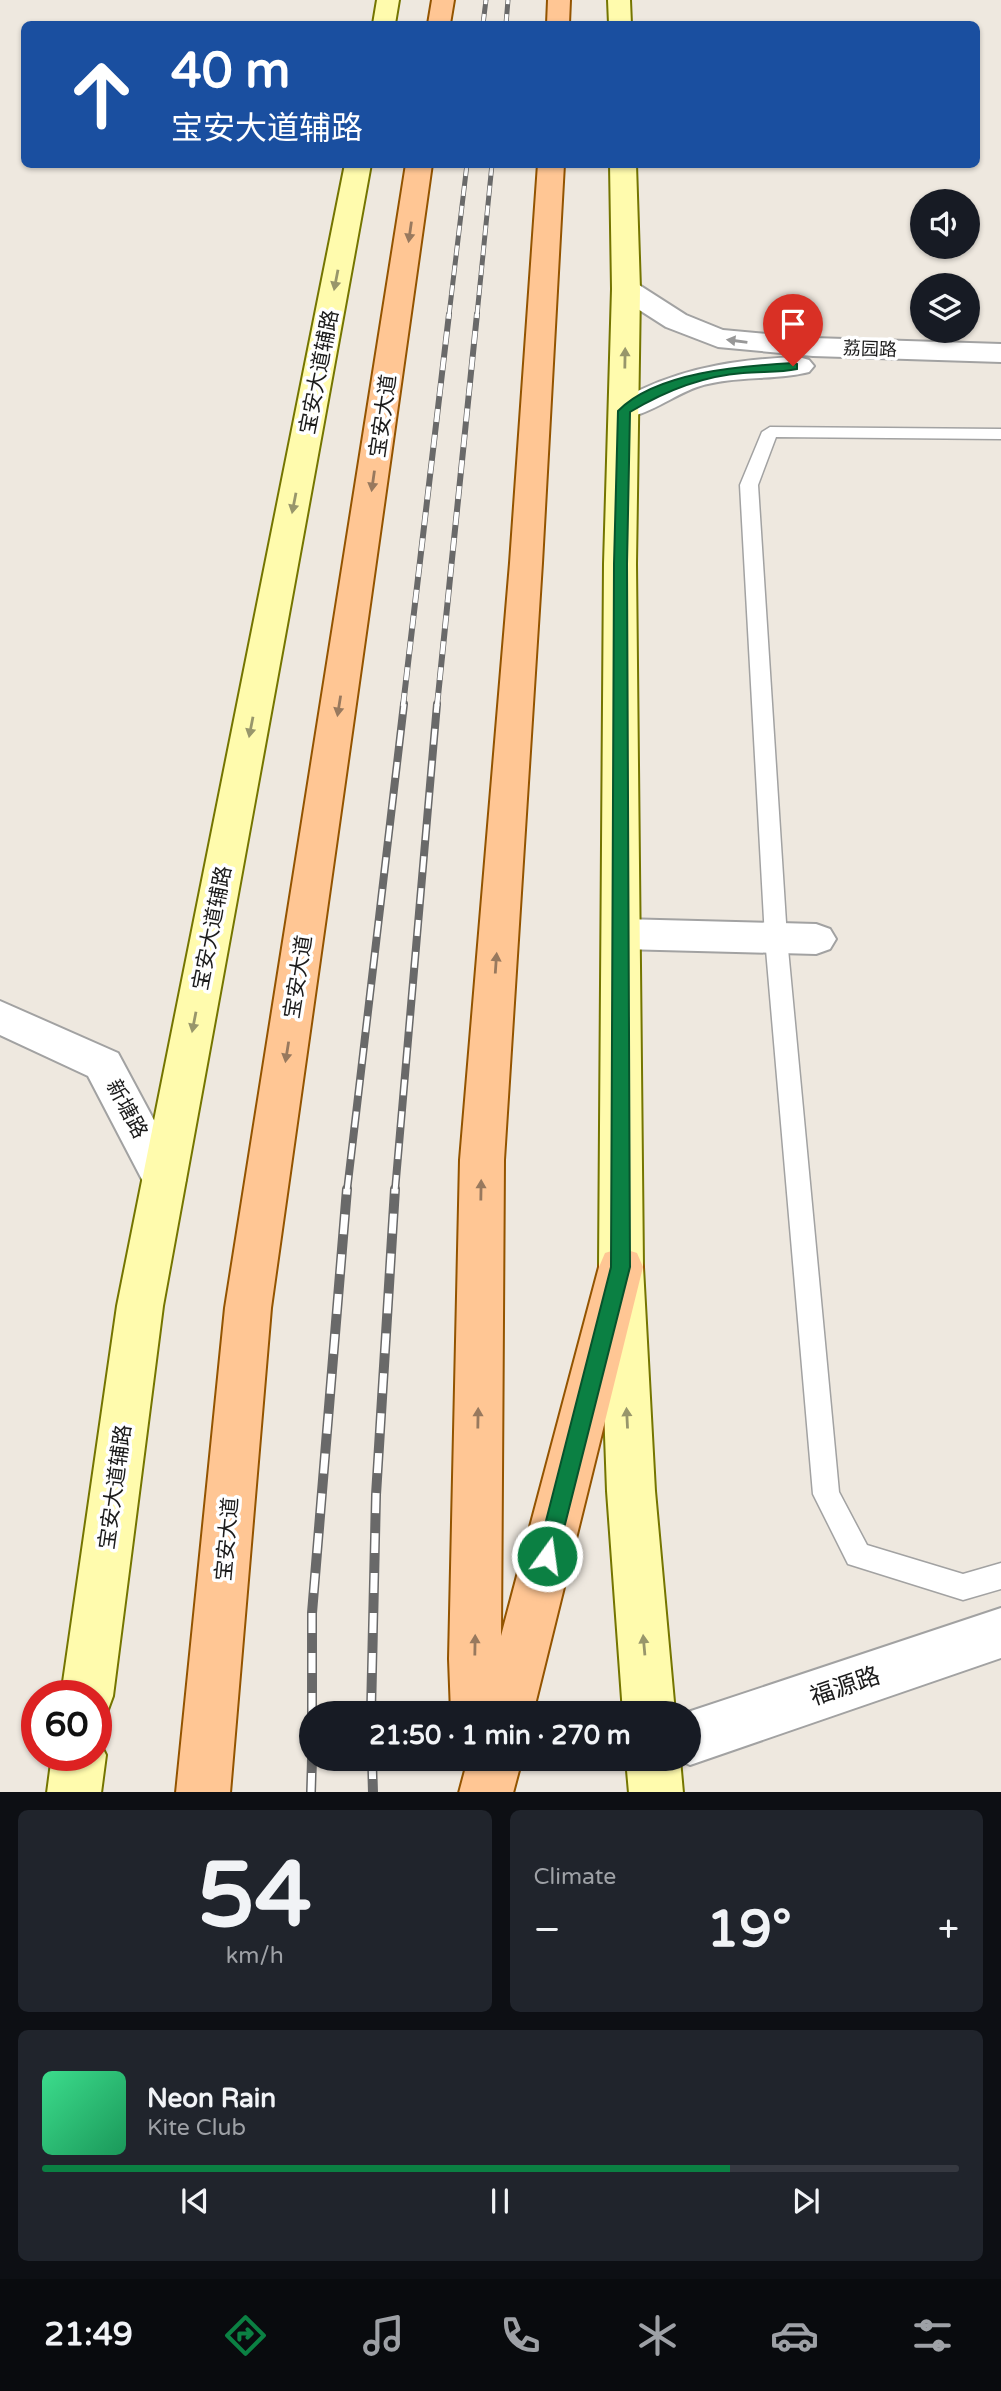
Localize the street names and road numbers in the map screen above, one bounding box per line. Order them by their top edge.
street label: 宝安大道辅路 [295,308,344,436]
street label: 荔园路 [843,337,897,361]
street label: 宝安大道 [365,373,402,459]
street label: 宝安大道辅路 [188,864,237,992]
street label: 宝安大道 [280,934,317,1021]
street label: 新塘路 [101,1076,152,1143]
street label: 宝安大道辅路 [94,1423,137,1551]
street label: 宝安大道 [211,1496,244,1582]
street label: 福源路 [806,1661,884,1712]

